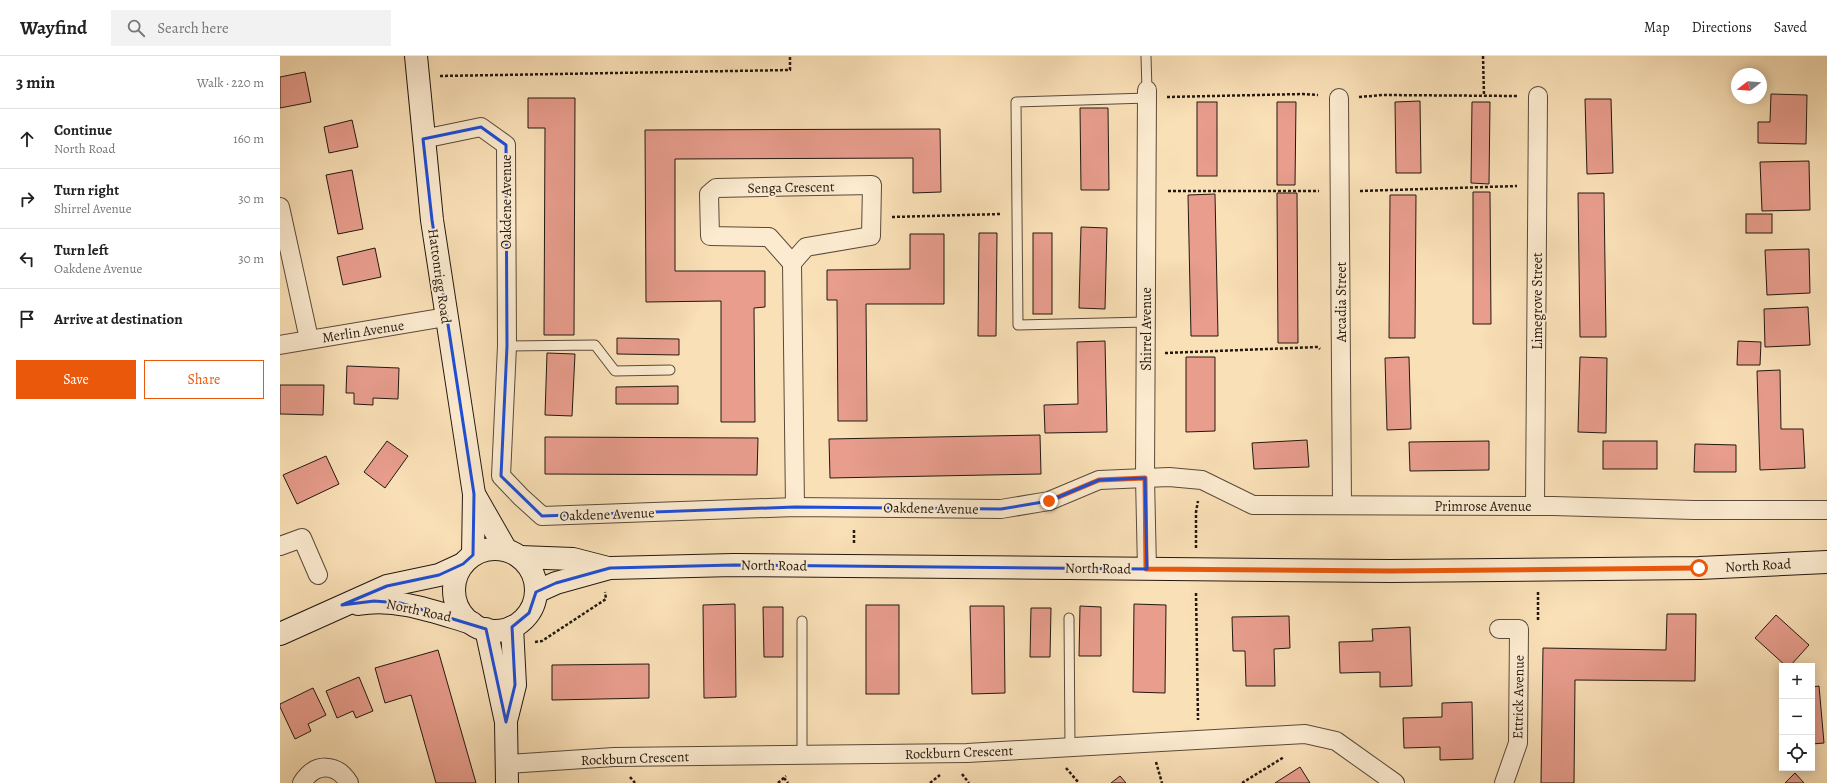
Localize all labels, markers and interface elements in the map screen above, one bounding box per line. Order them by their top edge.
search box [111,10,391,46]
text: Wayfind [20,15,87,41]
icon: search [125,17,147,39]
text: Search here [157,18,229,38]
text: Map [1644,18,1670,37]
text: Directions [1692,18,1752,37]
text: Saved [1774,18,1807,37]
north arrow [1731,68,1767,104]
text: 3 min [16,71,55,94]
text: Walk · 220 m [197,74,264,91]
text: Continue [54,120,112,140]
icon: ahead [16,128,38,150]
text: 160 m [233,130,264,147]
text: North Road [54,140,115,157]
street label: Oakdene Avenue [497,154,516,250]
street label: Senga Crescent [747,177,835,198]
text: Turn right [54,180,119,200]
icon: right [16,188,38,210]
text: 30 m [238,190,264,207]
text: Shirrel Avenue [54,200,131,217]
street label: Hattonrigg Road [423,227,456,325]
text: Turn left [54,240,109,260]
icon: left [16,248,38,270]
text: 30 m [238,250,264,267]
street label: Limegrove Street [1528,252,1547,350]
text: Oakdene Avenue [54,260,142,277]
street label: Arcadia Street [1332,261,1351,343]
street label: Shirrel Avenue [1137,287,1156,371]
icon: arrive [16,308,38,330]
text: Arrive at destination [54,309,183,329]
street label: Merlin Avenue [321,316,405,347]
button: Save [16,360,136,399]
button: Share [144,360,264,399]
route end [1040,492,1058,510]
street label: Primrose Avenue [1434,497,1532,516]
street label: Oakdene Avenue [883,498,979,519]
street label: Oakdene Avenue [559,503,655,526]
street label: North Road [1725,554,1792,577]
street label: North Road [741,555,808,576]
street label: North Road [1065,558,1132,579]
route start [1690,559,1708,577]
street label: North Road [385,594,454,627]
street label: Ettrick Avenue [1508,655,1529,739]
map controls [1779,663,1815,771]
button: + [1779,663,1815,699]
button: − [1779,699,1815,735]
button: locate [1779,735,1815,771]
street label: Rockburn Crescent [905,741,1014,764]
street label: Rockburn Crescent [581,747,690,770]

